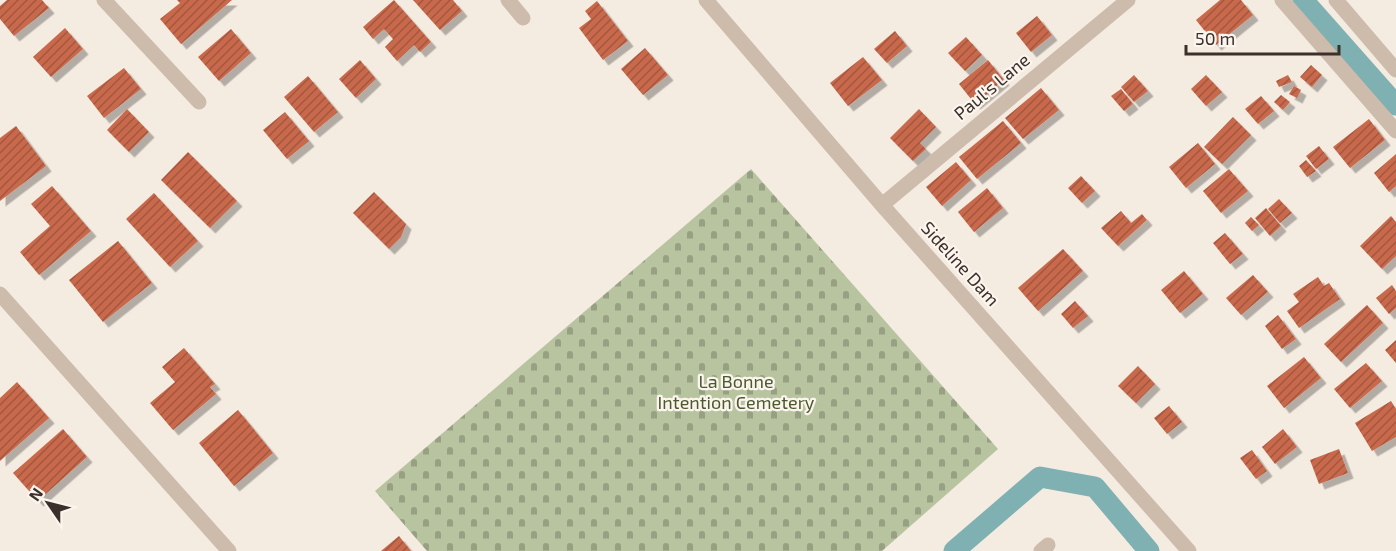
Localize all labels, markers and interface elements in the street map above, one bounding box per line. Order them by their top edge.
scale bar [1186,18,1339,56]
text: 50 m [1195,27,1235,49]
street label: Paul's Lane [949,48,1034,124]
street label: Sideline Dam [917,217,1004,310]
park label: La Bonne Intention Cemetery [658,370,815,413]
north arrow [18,473,78,533]
text: N [24,484,46,504]

